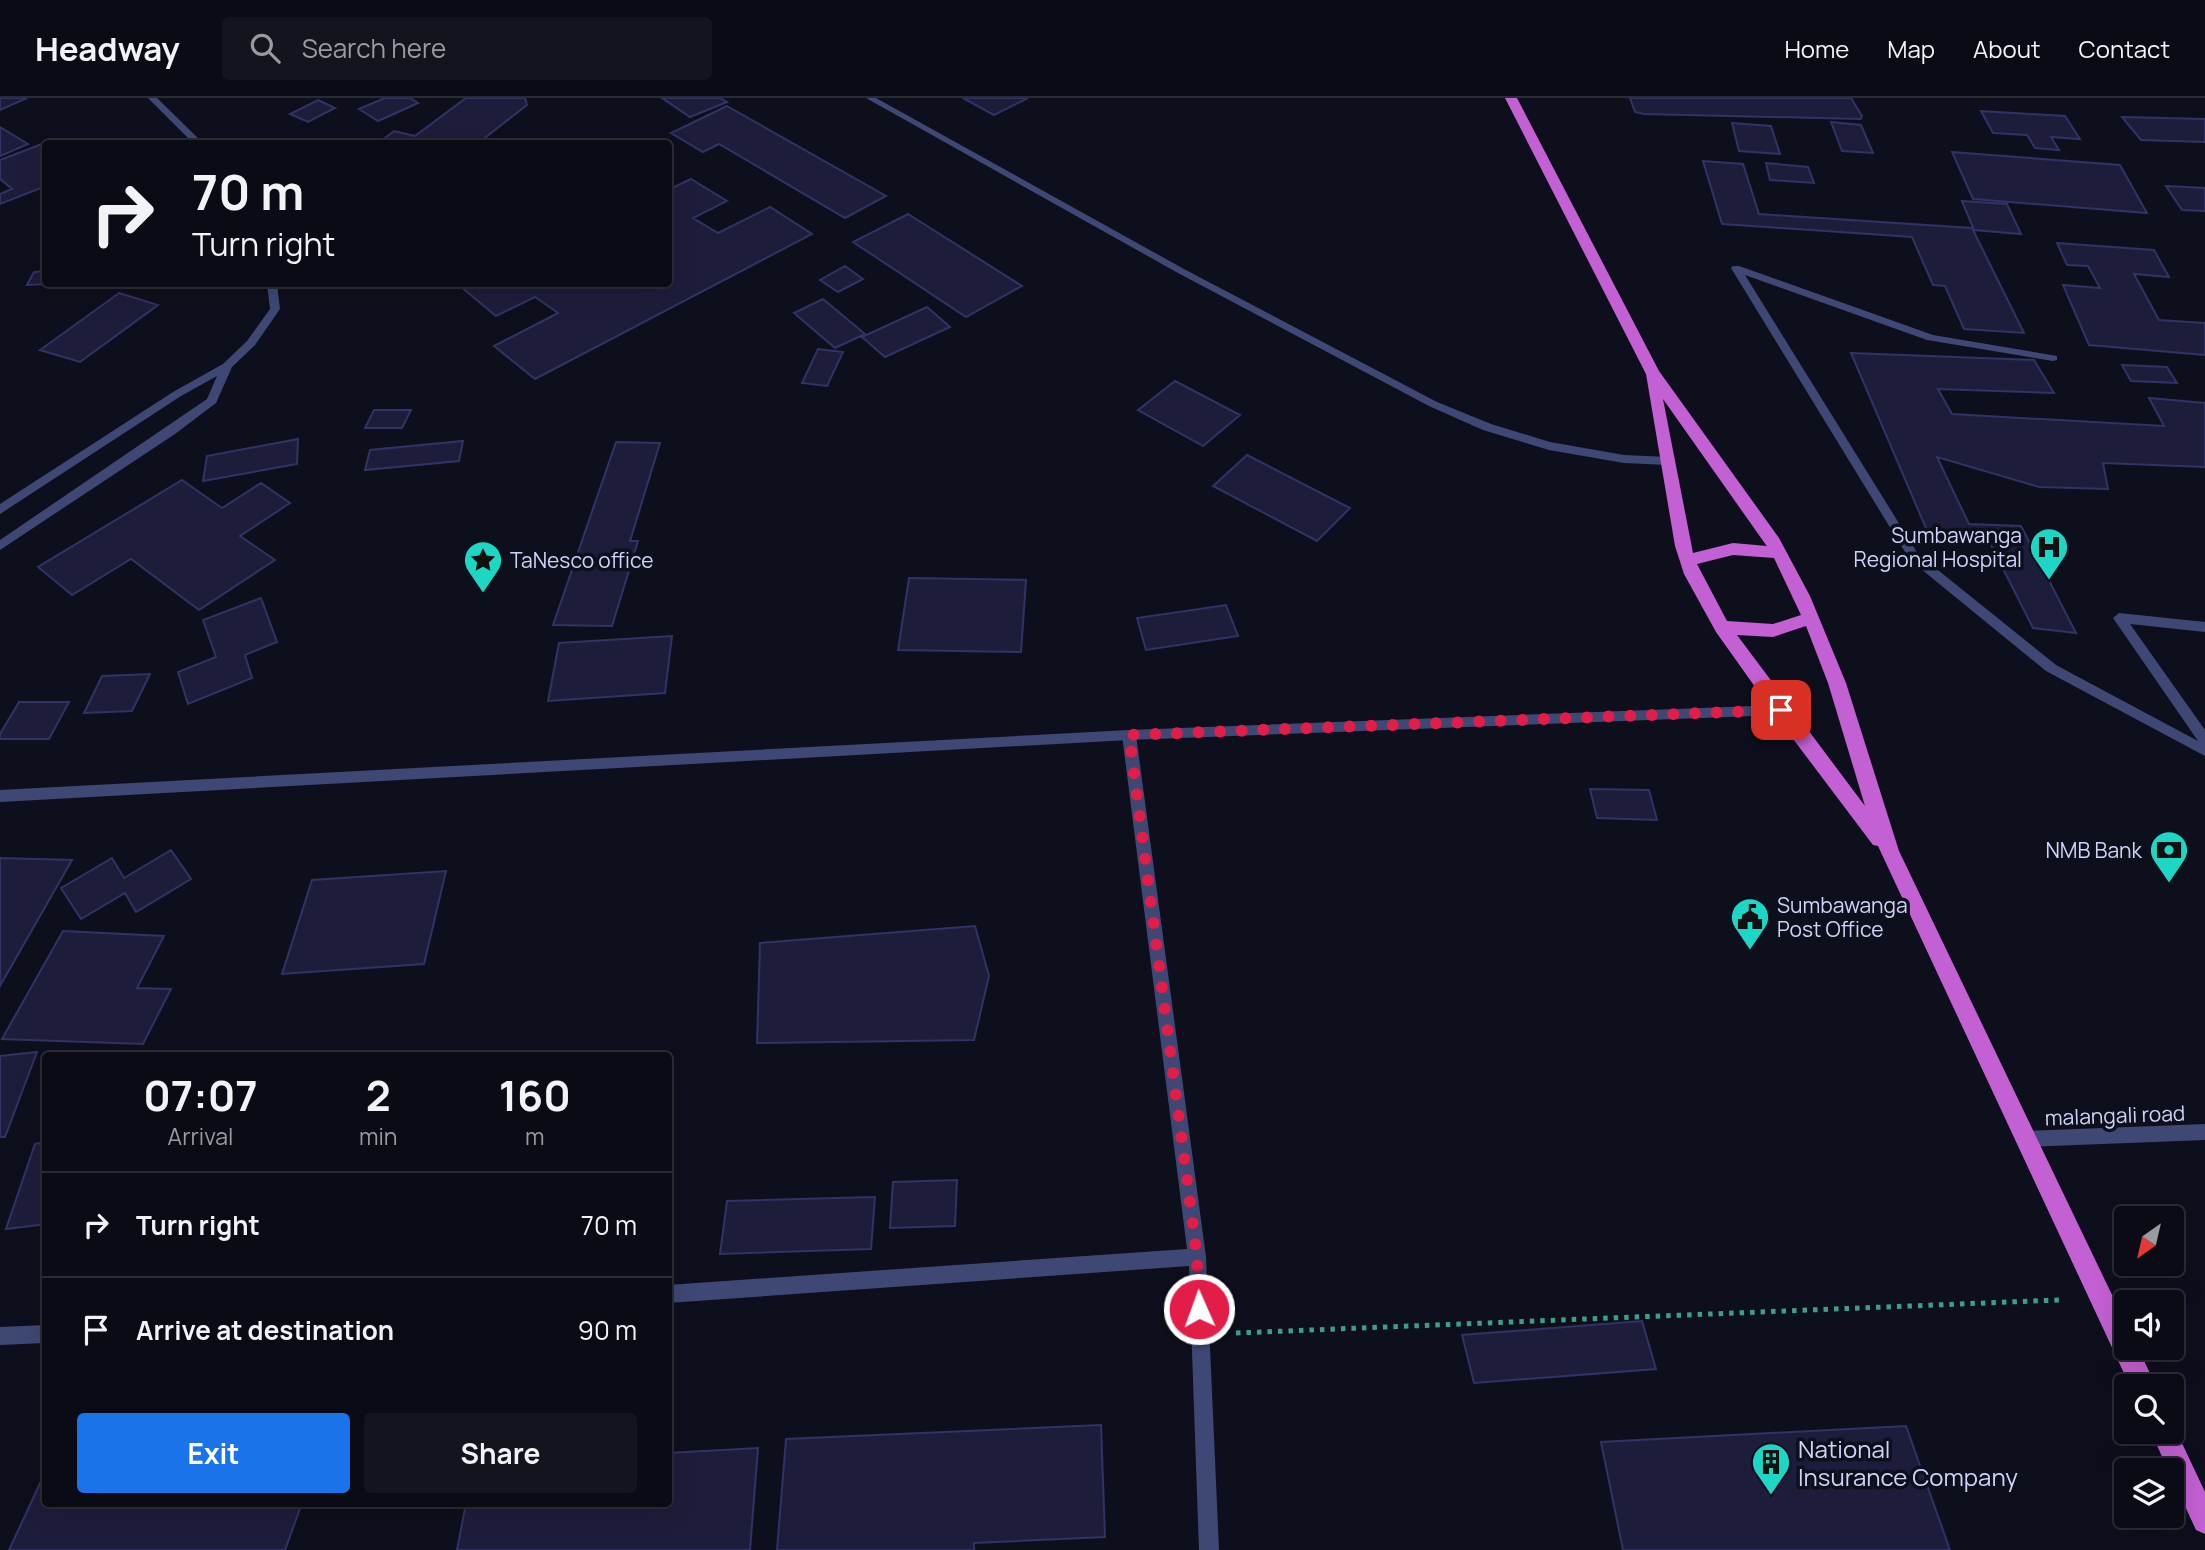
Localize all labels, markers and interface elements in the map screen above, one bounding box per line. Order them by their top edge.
search box [222,17,712,80]
text: Headway [35,26,180,71]
icon: search [246,29,284,67]
text: Search here [302,30,446,66]
text: Home [1784,32,1849,65]
text: Map [1887,32,1935,65]
text: About [1973,32,2041,65]
text: Contact [2079,32,2170,65]
text: 70 m [192,158,304,225]
icon: right [77,168,168,259]
text: Turn right [192,222,335,266]
place label: Sumbawanga Regional Hospital [1853,521,2022,573]
hospital icon: Sumbawanga Regional Hospital [2028,526,2070,581]
place icon: TaNesco office [462,539,504,594]
place label: TaNesco office [510,546,653,574]
pin [1751,680,1811,740]
icon: arrive [1762,691,1800,729]
bank icon: NMB Bank [2148,829,2190,884]
place label: NMB Bank [2045,836,2143,864]
place label: Sumbawanga Post Office [1777,891,1908,943]
public building icon: Sumbawanga Post Office [1729,896,1771,951]
text: 07:07 [143,1066,258,1124]
text: 2 [366,1066,391,1124]
text: 160 [499,1066,571,1124]
street label: malangali road [2044,1099,2186,1131]
text: Arrival [168,1120,233,1152]
text: min [359,1120,397,1152]
text: m [525,1120,544,1152]
icon: right [77,1206,115,1244]
north arrow [2114,1206,2184,1276]
map controls [2114,1206,2184,1528]
text: Turn right [136,1207,260,1243]
text: 70 m [581,1207,637,1243]
position arrow [1162,1272,1236,1346]
button: sound [2114,1290,2184,1360]
icon: arrive [77,1311,115,1349]
text: Arrive at destination [136,1312,394,1348]
text: 90 m [578,1312,637,1348]
button: search [2114,1374,2184,1444]
button: Exit [77,1413,350,1493]
button: Share [364,1413,637,1493]
place label: National Insurance Company [1798,1432,2018,1493]
building icon: National Insurance Company [1750,1441,1792,1496]
button: layers [2114,1458,2184,1528]

